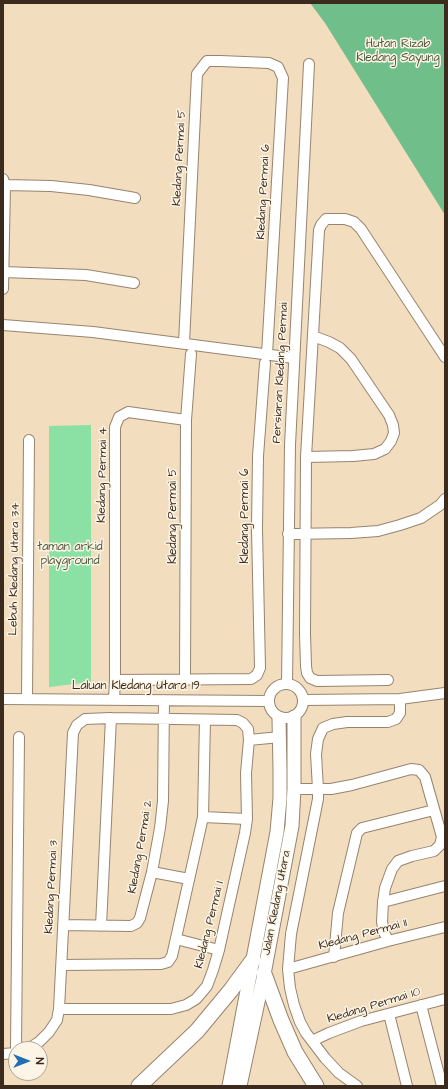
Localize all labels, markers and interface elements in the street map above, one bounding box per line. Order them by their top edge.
park label: Hutan Rizab Kledang Sayung [356,37,440,65]
street label: Kledang Permai 5 [170,110,190,206]
street label: Kledang Permai 6 [254,144,274,240]
street label: Persiaran Kledang Permai [270,302,292,444]
street label: Kledang Permai 4 [95,427,111,523]
street label: Kledang Permai 5 [166,468,180,564]
street label: Kledang Permai 6 [238,468,252,564]
street label: Lebuh Kledang Utara 34 [7,502,23,636]
park label: taman arkid playground [37,540,103,568]
street label: Laluan Kledang Utara 19 [72,679,200,693]
street label: Kledang Permai 2 [126,799,156,895]
street label: Kledang Permai 3 [42,840,62,934]
street label: Jalan Kledang Utara [260,849,294,957]
street label: Kledang Permai 1 [192,880,228,970]
street label: Kledang Permai 11 [317,916,409,954]
street label: Kledang Permai 10 [326,985,422,1027]
north arrow [8,1041,48,1081]
text: N [32,1058,47,1064]

